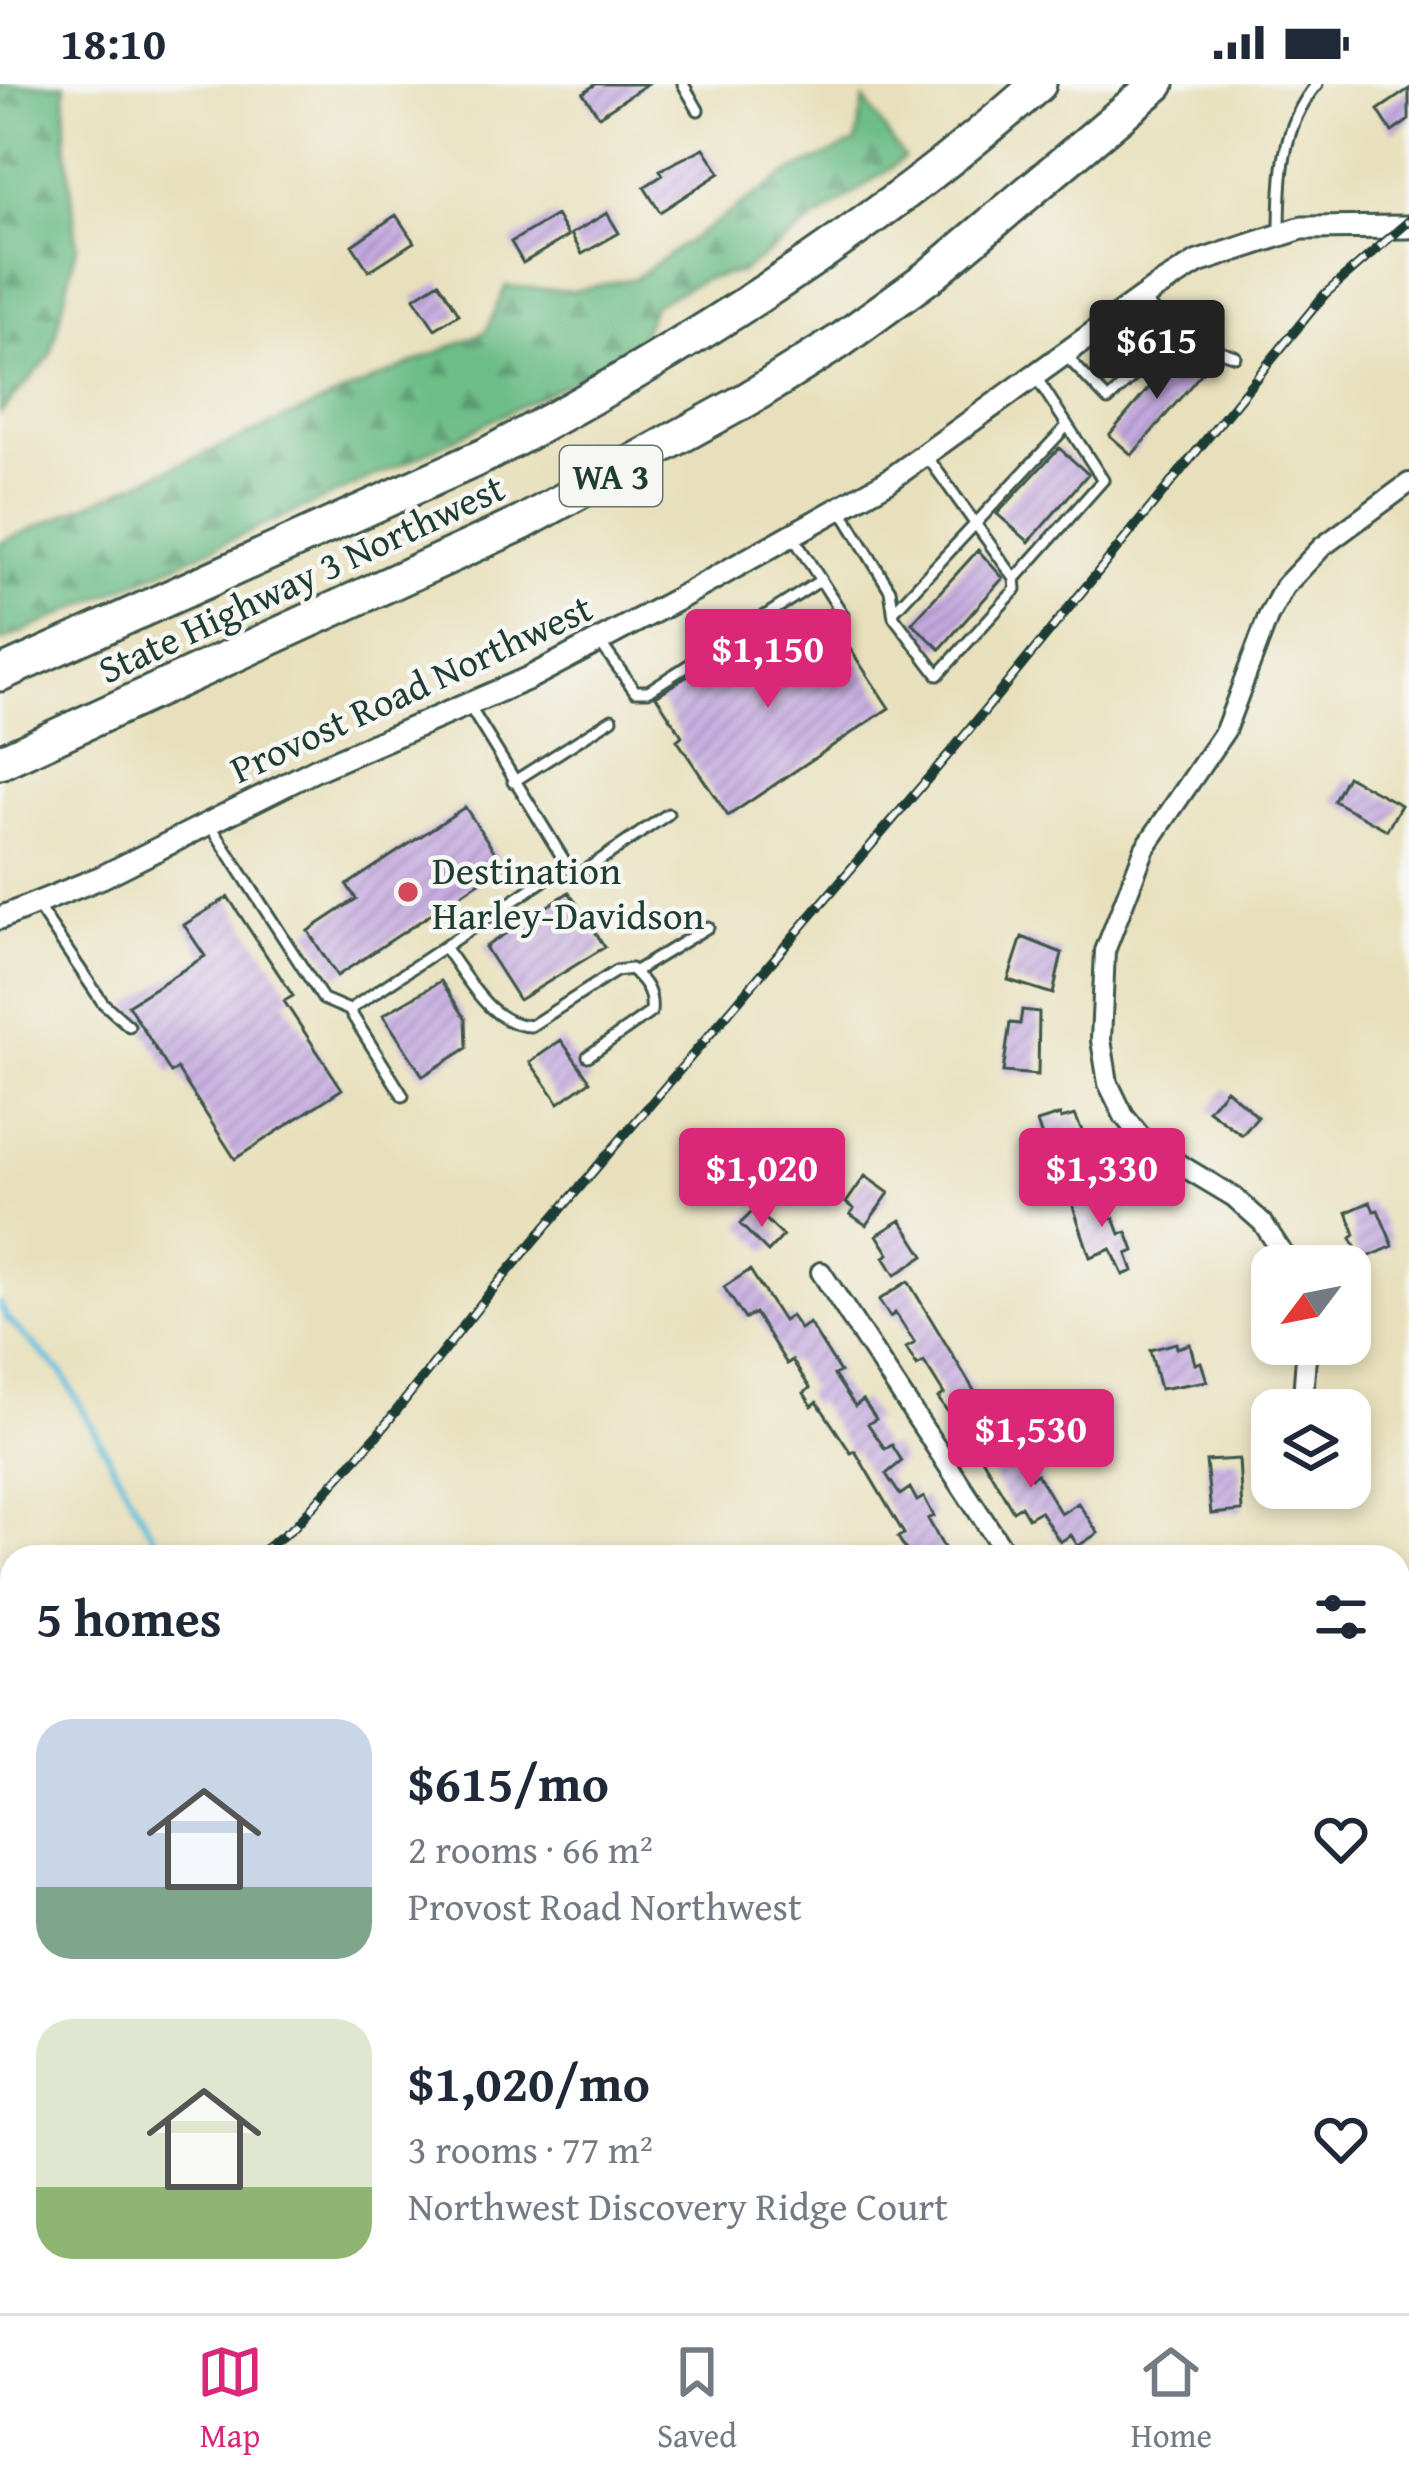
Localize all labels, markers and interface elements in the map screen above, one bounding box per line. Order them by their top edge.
text: 18:10 [60,10,166,75]
pin: $615 [1086,300,1228,402]
text: $615 [1117,310,1197,367]
road number: WA 3 [560,446,662,506]
street label: State Highway 3 Northwest [88,458,514,697]
street label: Provost Road Northwest [220,578,601,797]
pin: $1,150 [670,609,866,711]
text: $1,150 [712,619,824,676]
place label: Destination Harley-Davidson [432,841,705,943]
marker: Destination Harley-Davidson [395,879,421,905]
pin: $1,020 [664,1128,860,1230]
pin: $1,330 [1004,1128,1200,1230]
text: $1,020 [706,1138,818,1195]
text: $1,330 [1046,1138,1158,1195]
north arrow [1251,1245,1371,1365]
map controls [1251,1245,1371,1509]
pin: $1,530 [933,1389,1129,1491]
button: layers [1251,1389,1371,1509]
text: $1,530 [975,1399,1087,1456]
text: 5 homes [36,1580,222,1655]
icon: filters [1308,1584,1374,1650]
text: $615/mo [408,1745,609,1820]
icon: home [132,1767,276,1911]
icon: heart [1308,1806,1374,1872]
text: 2 rooms · 66 m² [408,1820,653,1877]
text: Provost Road Northwest [408,1877,802,1934]
text: $1,020/mo [408,2045,650,2120]
icon: home [132,2067,276,2211]
icon: heart [1308,2106,1374,2172]
text: 3 rooms · 77 m² [408,2120,653,2177]
text: Northwest Discovery Ridge Court [408,2177,948,2234]
tab: Map [197,2339,263,2459]
tab: Saved [657,2339,737,2459]
tab: Home [1131,2339,1212,2459]

